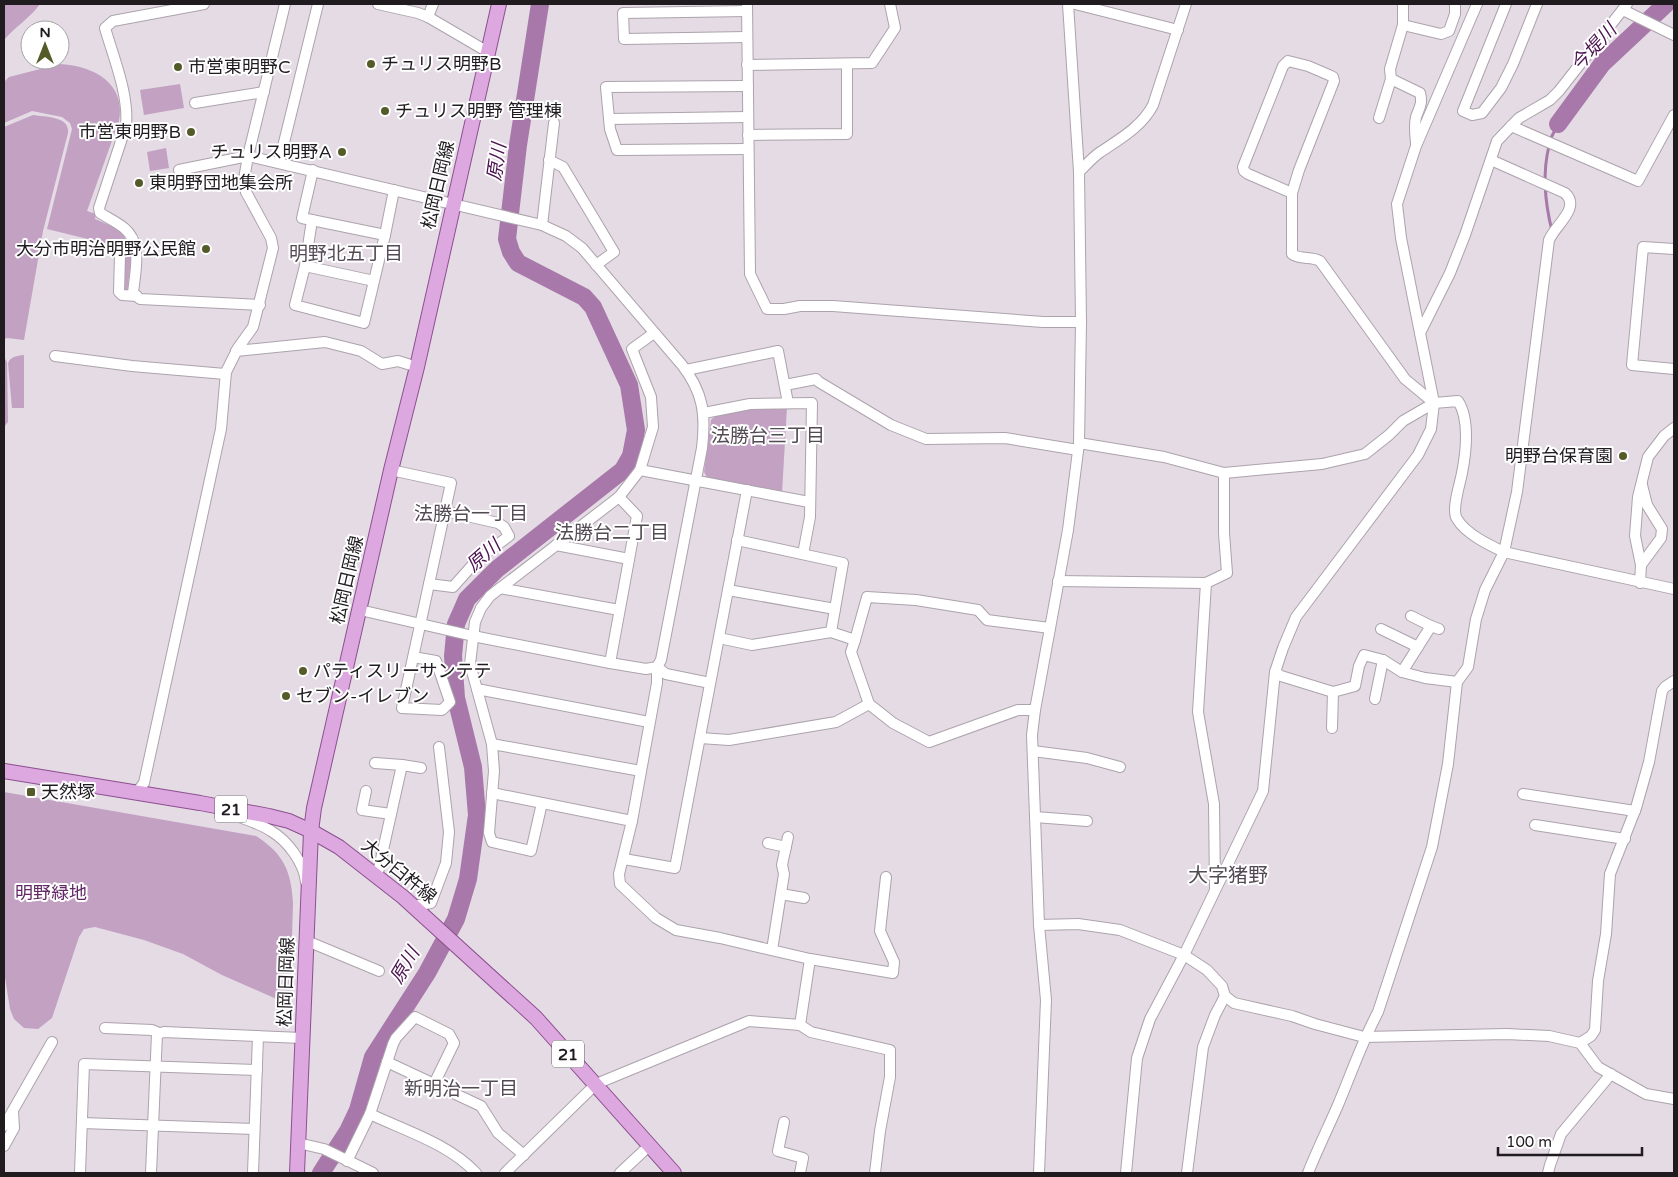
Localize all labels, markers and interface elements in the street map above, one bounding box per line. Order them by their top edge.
water label: 今堤川 [1566,18,1623,76]
north arrow [20,20,70,70]
text: N [39,24,51,41]
place label: チュリス明野B [381,53,501,75]
place label: 市営東明野C [188,56,291,78]
marker: チュリス明野B [365,58,377,70]
marker: 市営東明野C [172,61,184,73]
place label: チュリス明野 管理棟 [395,100,562,122]
marker: チュリス明野 管理棟 [379,105,391,117]
place label: 市営東明野B [79,121,181,143]
marker: 市営東明野B [185,126,197,138]
street label: 松岡日岡線 [417,139,459,231]
water label: 原川 [483,140,511,182]
place label: チュリス明野A [211,141,332,163]
marker: チュリス明野A [336,146,348,158]
place label: 東明野団地集会所 [149,172,293,194]
marker: 東明野団地集会所 [133,177,145,189]
place label: 大分市明治明野公民館 [16,238,196,260]
marker: 大分市明治明野公民館 [200,243,212,255]
district label: 明野北五丁目 [289,243,403,265]
district label: 法勝台三丁目 [711,425,825,447]
place label: 明野台保育園 [1505,445,1613,467]
marker: 明野台保育園 [1617,450,1629,462]
district label: 法勝台一丁目 [414,503,528,525]
district label: 法勝台二丁目 [555,522,669,544]
street label: 松岡日岡線 [326,534,368,626]
water label: 原川 [462,534,507,577]
place label: パティスリーサンテテ [313,660,492,682]
marker: パティスリーサンテテ [297,665,309,677]
place label: セブン-イレブン [296,685,429,707]
marker: セブン-イレブン [280,690,292,702]
place label: 天然塚 [41,781,95,803]
marker: 天然塚 [25,786,37,798]
road number: 21 [215,796,247,822]
street label: 大分臼杵線 [357,834,441,908]
district label: 大字猪野 [1188,864,1268,888]
park label: 明野緑地 [15,882,87,904]
street label: 松岡日岡線 [273,937,299,1027]
water label: 原川 [386,942,425,987]
road number: 21 [552,1040,584,1068]
district label: 新明治一丁目 [404,1078,518,1100]
scale bar [1498,1124,1642,1156]
text: 100 m [1506,1133,1552,1151]

